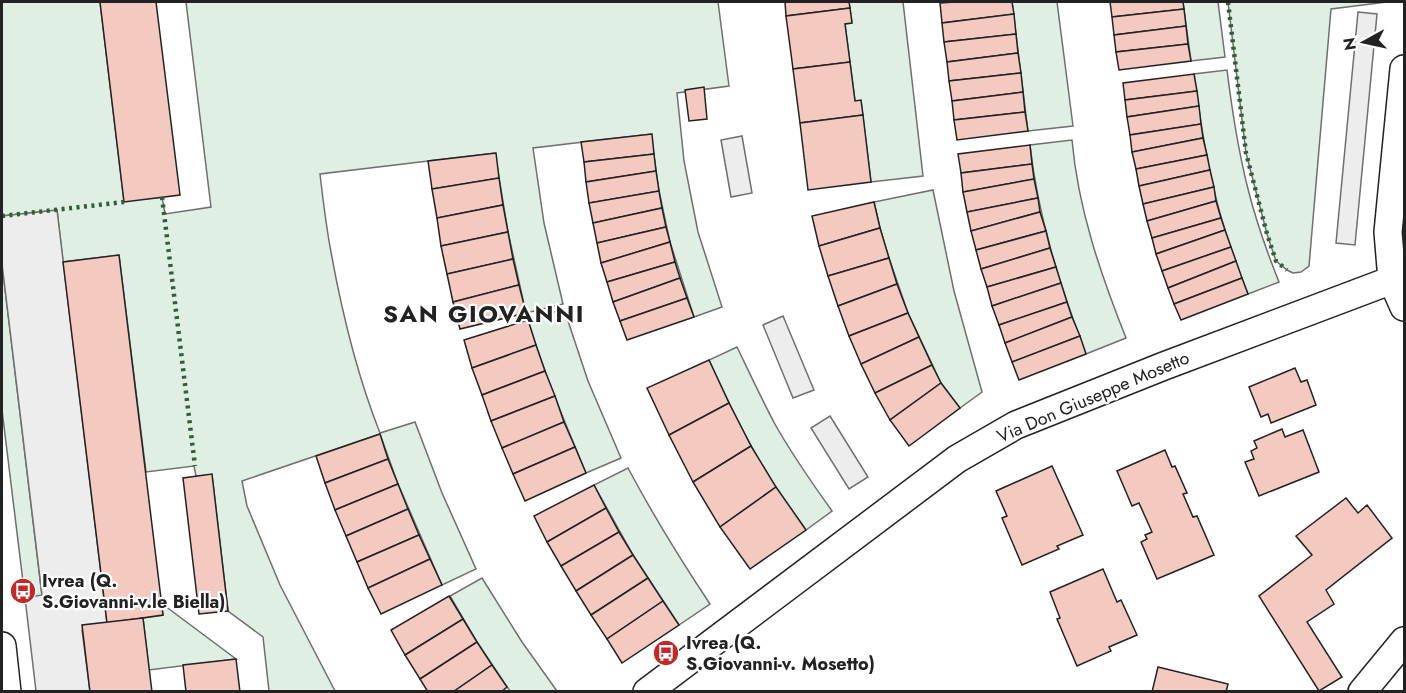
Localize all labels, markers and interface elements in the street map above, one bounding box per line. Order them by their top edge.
north arrow [1334,12,1394,72]
text: N [1337,36,1362,52]
district label: SAN GIOVANNI [383,296,585,331]
street label: Via Don Giuseppe Mosetto [993,345,1193,449]
place label: Ivrea (Q. S.Giovanni-v.le Biella) [42,568,225,615]
bus stop icon: Ivrea (Q. S.Giovanni-v.le Biella) [8,576,38,606]
place label: Ivrea (Q. S.Giovanni-v. Mosetto) [686,630,875,677]
bus stop icon: Ivrea (Q. S.Giovanni-v. Mosetto) [651,638,681,668]

